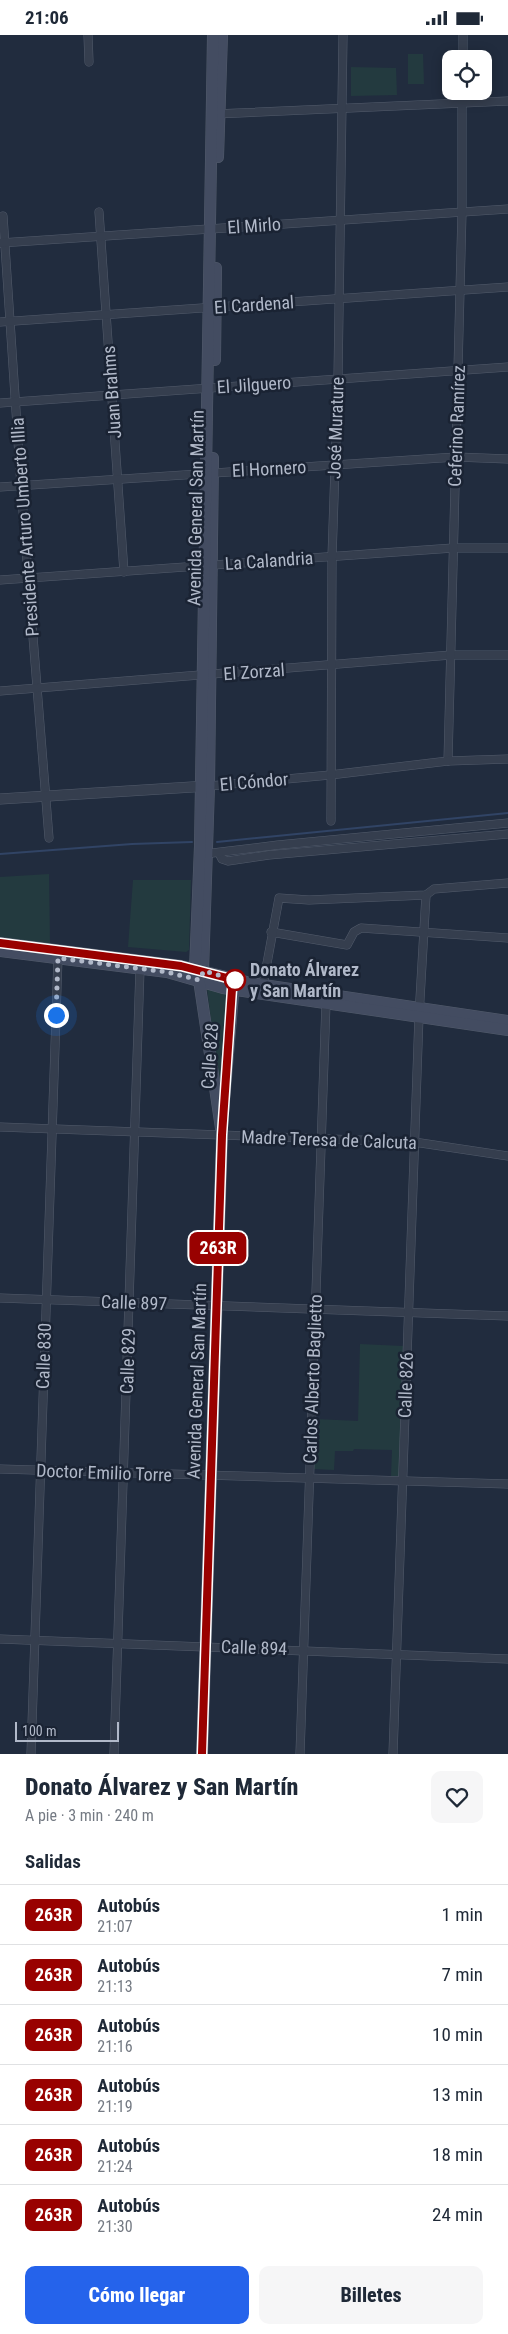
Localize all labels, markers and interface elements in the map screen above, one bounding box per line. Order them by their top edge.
text: 21:06 [25,6,69,29]
map controls [442,50,492,100]
button: locate [442,50,492,100]
street label: El Mirlo [227,213,281,238]
street label: El Cardenal [213,291,295,318]
street label: Juan Brahms [98,345,125,439]
street label: Ceferino Ramírez [444,365,469,487]
street label: El Jilguero [216,371,292,398]
street label: José Murature [323,376,348,479]
street label: Avenida General San Martín [183,410,208,606]
street label: Presidente Arturo Umberto Illia [6,417,43,637]
street label: El Hornero [231,456,307,481]
street label: La Calandria [224,547,314,574]
street label: El Zorzal [222,659,285,684]
street label: El Cóndor [219,768,290,795]
place label: Donato Álvarez y San Martín [250,959,359,1001]
marker: Donato Álvarez y San Martín [224,969,246,991]
your location [44,1003,69,1028]
street label: Calle 828 [197,1022,222,1090]
street label: Madre Teresa de Calcuta [241,1126,417,1153]
line badge: 263R [183,1232,253,1264]
text: 263R [199,1237,237,1258]
street label: Avenida General San Martín [183,1283,210,1479]
street label: Calle 897 [101,1291,168,1314]
street label: Carlos Alberto Baglietto [299,1294,326,1464]
street label: Calle 830 [32,1322,55,1389]
street label: Calle 829 [116,1327,139,1394]
street label: Calle 826 [394,1351,417,1418]
street label: Doctor Emilio Torre [36,1460,172,1485]
street label: Calle 894 [221,1636,288,1659]
scale bar [15,1719,119,1742]
text: 100 m [22,1723,57,1739]
button: heart [431,1771,483,1823]
text: Donato Álvarez y San Martín [25,1773,298,1801]
text: A pie · 3 min · 240 m [25,1806,154,1825]
text: Salidas [25,1850,81,1873]
text: Autobús [97,1894,160,1917]
text: 1 min [441,1903,483,1926]
text: 263R [35,1904,72,1925]
text: 21:07 [97,1917,133,1936]
text: Autobús [97,1954,160,1977]
text: 7 min [441,1963,483,1986]
text: 263R [35,1964,72,1985]
text: 21:13 [97,1977,133,1996]
text: Autobús [97,2014,160,2037]
text: 10 min [432,2023,483,2046]
text: 263R [35,2024,72,2045]
text: 21:16 [97,2037,133,2056]
text: Autobús [97,2074,160,2097]
text: 13 min [432,2083,483,2106]
text: 263R [35,2084,72,2105]
text: 21:19 [97,2097,133,2116]
text: Autobús [97,2134,160,2157]
text: 18 min [432,2143,483,2166]
text: 263R [35,2144,72,2165]
text: 21:24 [97,2157,133,2176]
text: Autobús [97,2194,160,2217]
text: 24 min [432,2203,483,2226]
text: 263R [35,2204,72,2225]
text: 21:30 [97,2217,133,2236]
button: Cómo llegar [25,2266,249,2324]
button: Billetes [259,2266,483,2324]

